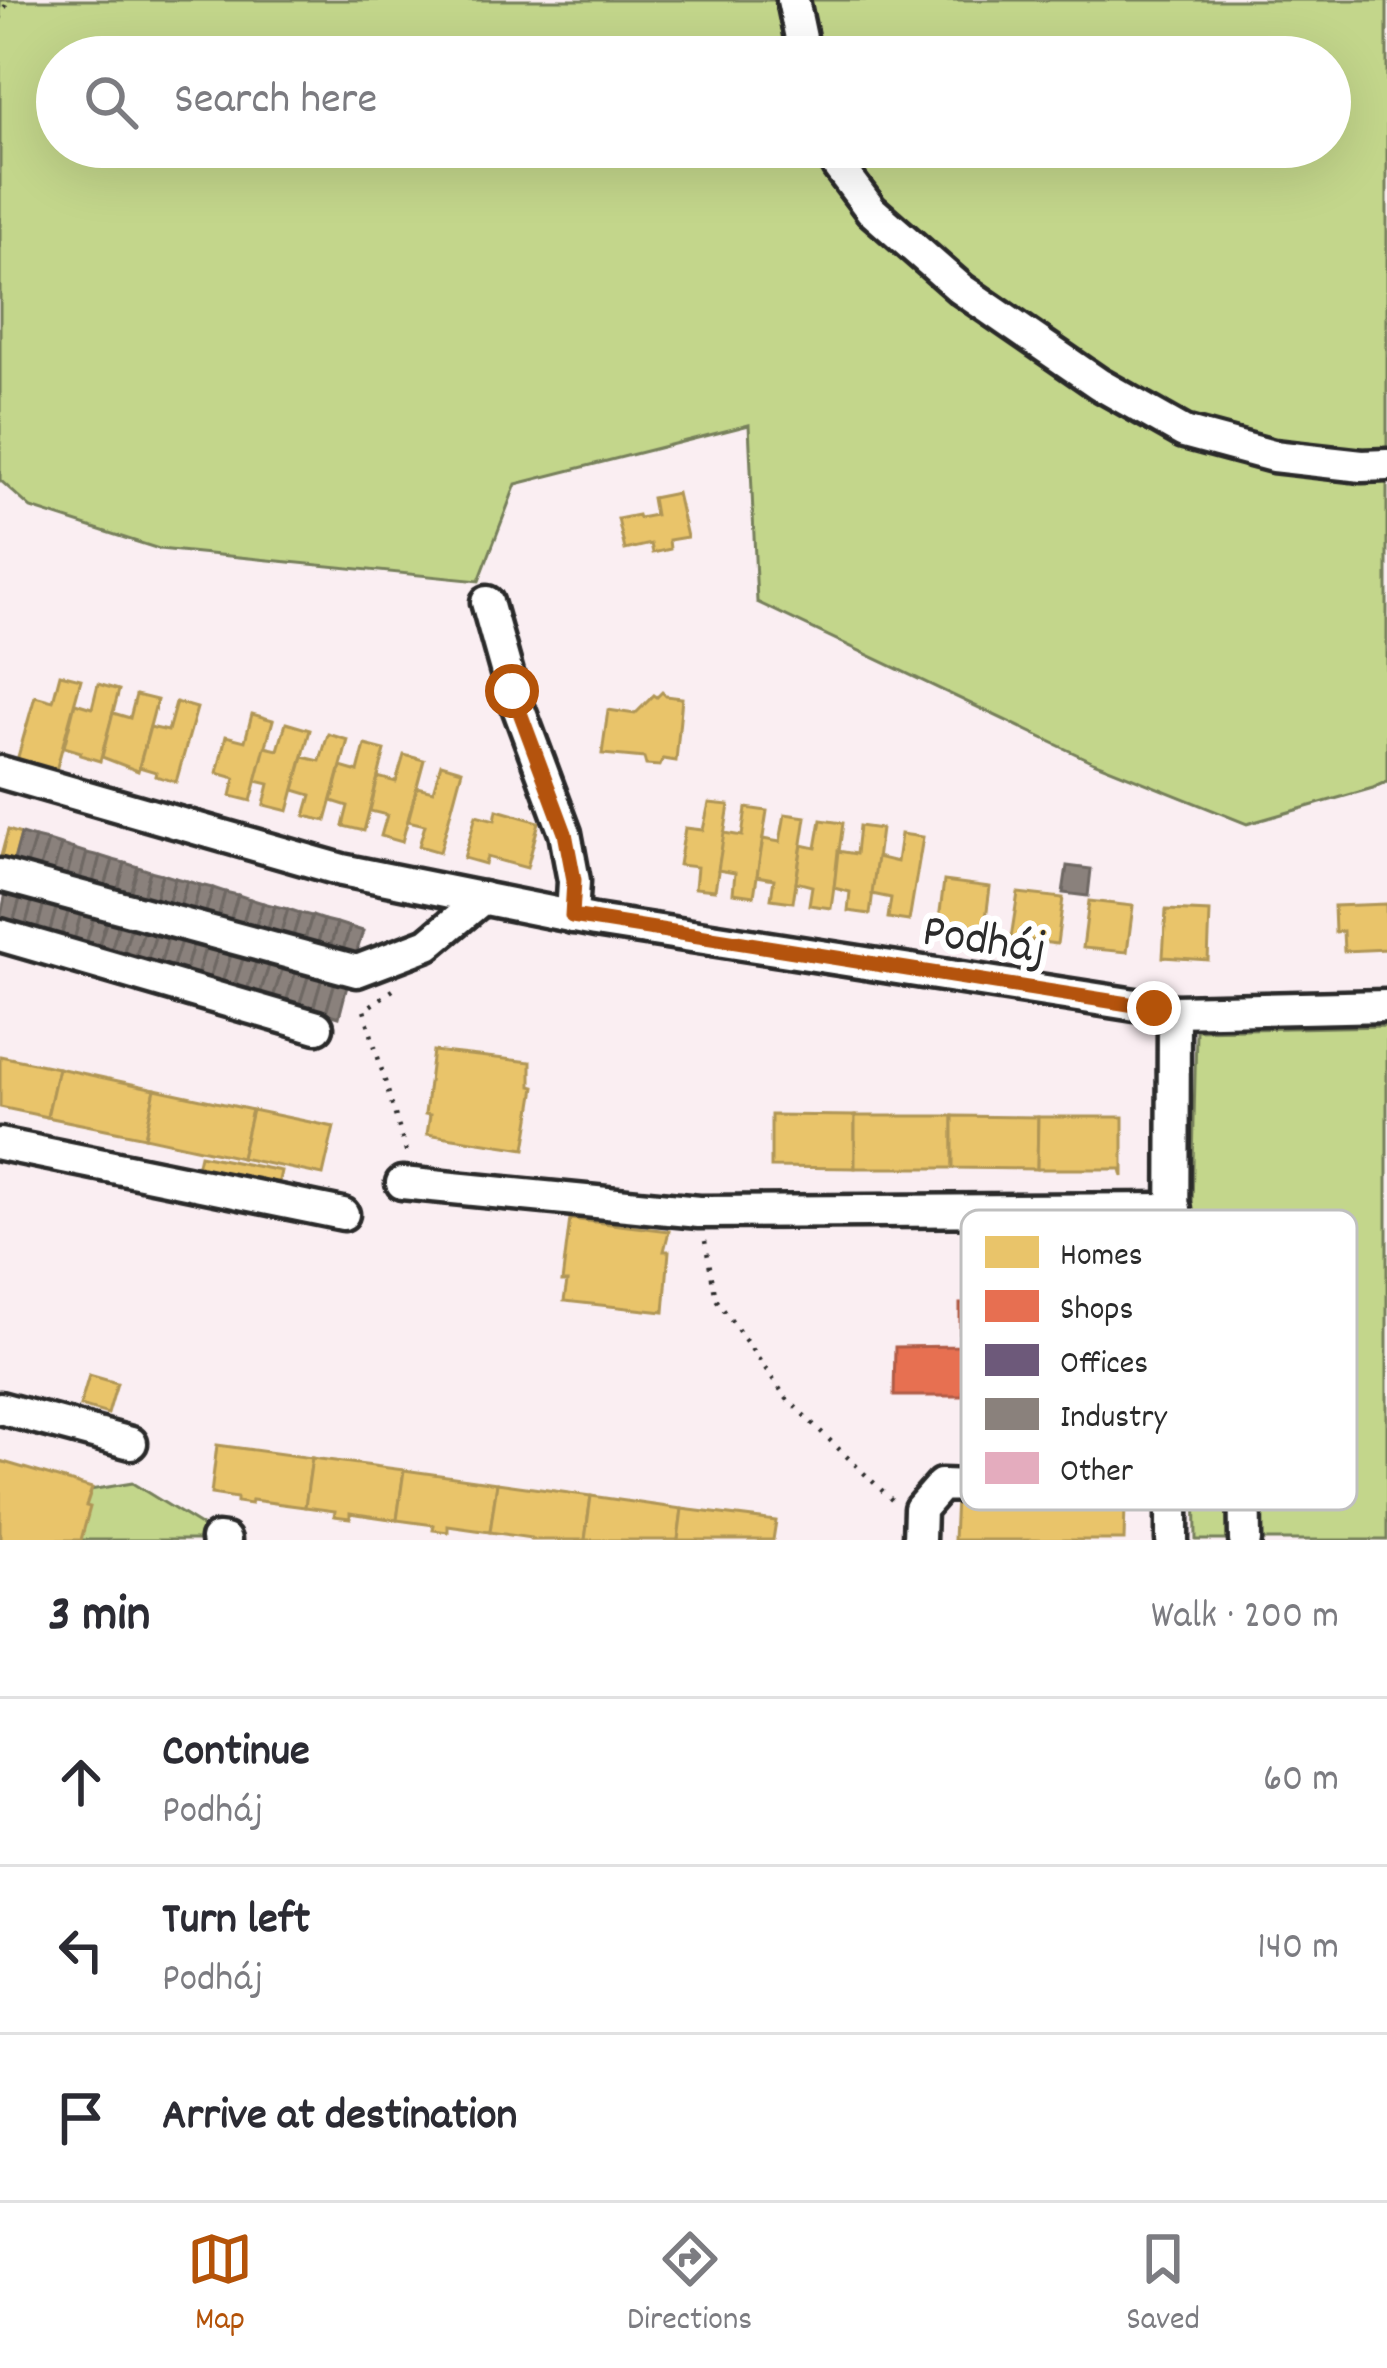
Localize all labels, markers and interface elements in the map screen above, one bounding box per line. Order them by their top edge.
search box [36,36,1351,168]
icon: search [78,69,144,135]
text: Search here [174,70,377,134]
route start [485,664,539,718]
street label: Podháj [917,900,1051,987]
route end [1127,981,1181,1035]
legend [961,1210,1357,1510]
text: Homes [1060,1234,1143,1281]
text: Shops [1060,1288,1133,1335]
text: Offices [1060,1342,1148,1389]
text: Industry [1060,1396,1167,1443]
text: Other [1060,1450,1134,1497]
text: 3 min [48,1582,150,1654]
text: Walk · 200 m [1151,1591,1339,1646]
text: Continue [162,1722,310,1786]
icon: ahead [48,1749,114,1815]
text: 60 m [1263,1754,1339,1809]
text: Podháj [162,1786,263,1841]
text: Turn left [162,1890,310,1954]
icon: left [48,1917,114,1983]
text: 140 m [1257,1922,1339,1977]
text: Podháj [162,1954,263,2009]
icon: arrive [48,2085,114,2151]
text: Arrive at destination [162,2086,517,2150]
tab: Map [187,2226,253,2345]
tab: Directions [627,2226,752,2345]
tab: Saved [1126,2226,1200,2345]

